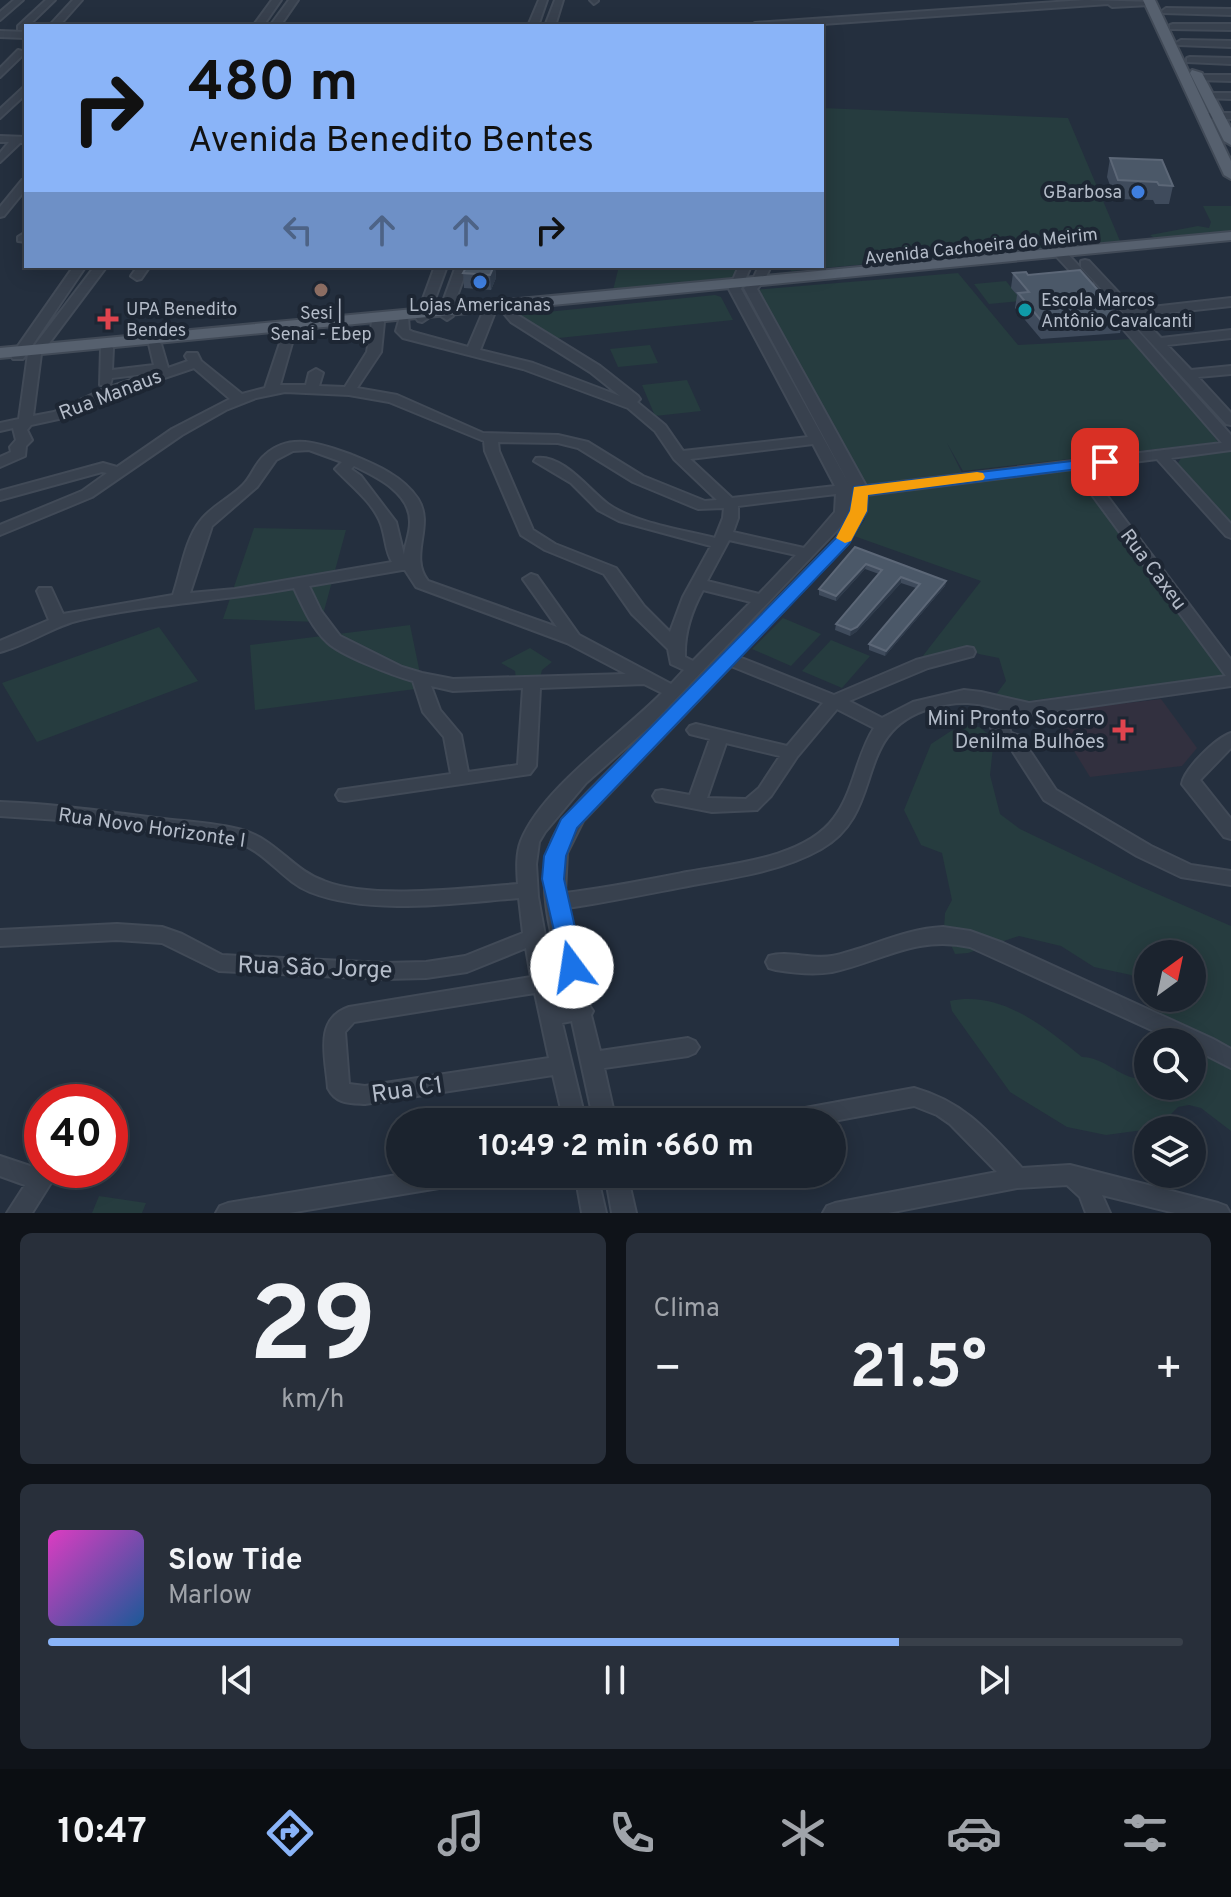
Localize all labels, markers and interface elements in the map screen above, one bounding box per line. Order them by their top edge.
text: 480 m [188,50,358,120]
icon: right [56,56,160,160]
text: Avenida Benedito Bentes [188,119,594,165]
place label: GBarbosa [1043,182,1122,205]
marker: GBarbosa [1129,183,1147,201]
icon: left [276,208,320,252]
icon: ahead [360,208,404,252]
icon: ahead [444,208,488,252]
icon: right [528,208,572,252]
street label: Avenida Cachoeira do Meirim [863,224,1099,271]
marker: Lojas Americanas [471,273,489,291]
marker: Sesi | Senai - Ebep [312,281,330,299]
place label: Escola Marcos Antônio Cavalcanti [1041,290,1192,334]
place label: Lojas Americanas [409,295,551,318]
place label: Sesi | Senai - Ebep [270,298,372,347]
place label: UPA Benedito Bendes [126,299,237,343]
marker: Escola Marcos Antônio Cavalcanti [1016,301,1034,319]
marker: UPA Benedito Bendes [97,308,119,330]
street label: Rua Manaus [55,364,166,427]
pin [1071,428,1139,496]
icon: arrive [1083,440,1127,484]
street label: Rua Caxeu [1113,524,1191,616]
place label: Mini Pronto Socorro Denilma Bulhões [927,707,1105,756]
marker: Mini Pronto Socorro Denilma Bulhões [1112,719,1134,741]
street label: Rua Novo Horizonte I [56,803,247,855]
position arrow [530,925,614,1009]
north arrow [1134,940,1206,1012]
map controls [1134,940,1206,1188]
street label: Rua São Jorge [237,951,393,987]
button: search [1134,1028,1206,1100]
street label: Rua C1 [370,1071,445,1111]
speed limit sign: 40 [24,1084,128,1188]
button: layers [1134,1116,1206,1188]
text: 10:49 · 2 min · 660 m [478,1129,754,1166]
text: 29 [249,1266,377,1398]
text: Clima [654,1293,720,1326]
text: 21.5° [850,1333,987,1409]
text: − [654,1343,682,1399]
text: + [1155,1343,1183,1399]
text: km/h [281,1384,344,1417]
text: Slow Tide [168,1543,302,1580]
text: Marlow [168,1580,252,1613]
icon: previous [215,1658,259,1702]
icon: pause [593,1658,637,1702]
icon: next [972,1658,1016,1702]
icon: directions [262,1805,318,1861]
icon: music [433,1805,489,1861]
icon: phone [604,1805,660,1861]
icon: climate [775,1805,831,1861]
icon: car [946,1805,1002,1861]
icon: filters [1117,1805,1173,1861]
text: 10:47 [58,1810,147,1856]

